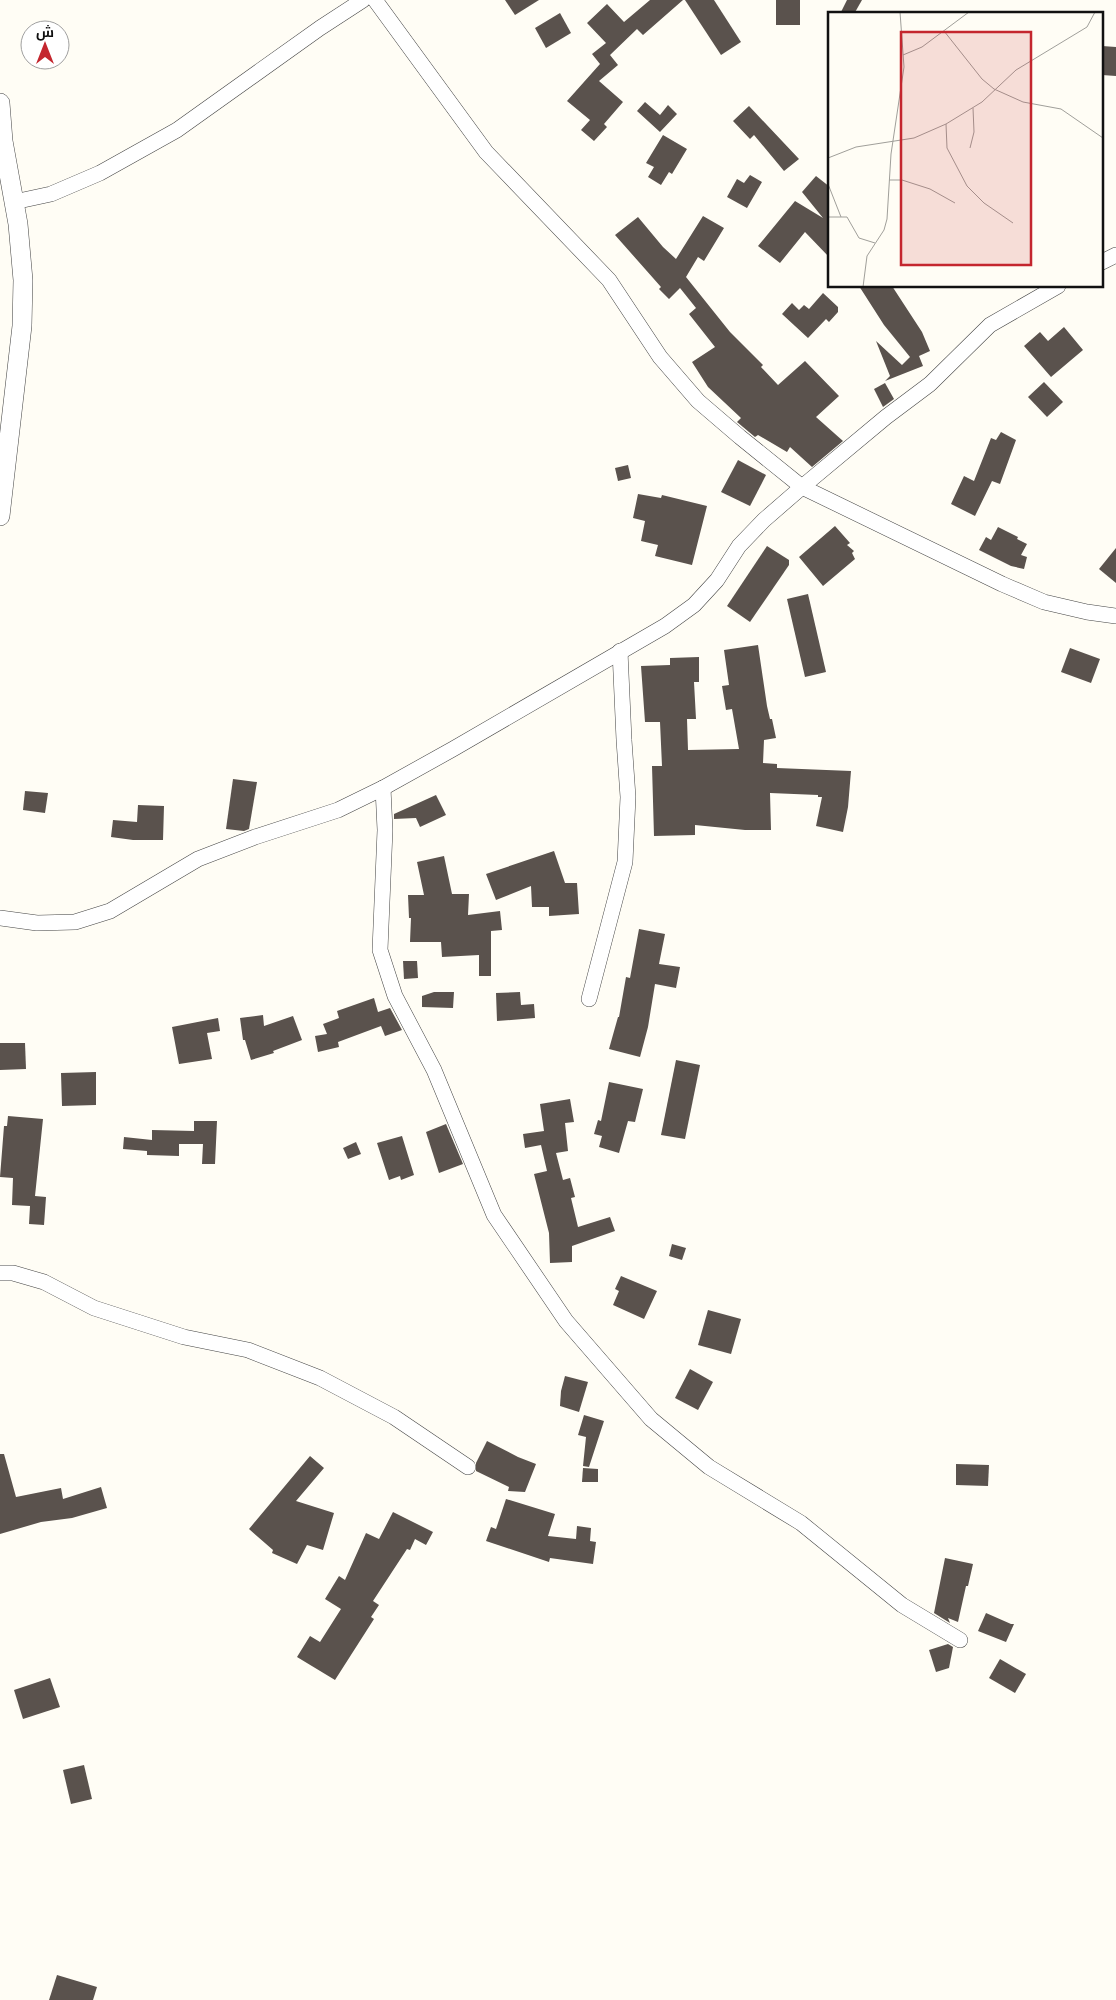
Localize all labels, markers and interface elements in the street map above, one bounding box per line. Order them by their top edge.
inset map [828,12,1104,288]
north arrow [20,20,70,70]
text: ش [36,24,54,41]

